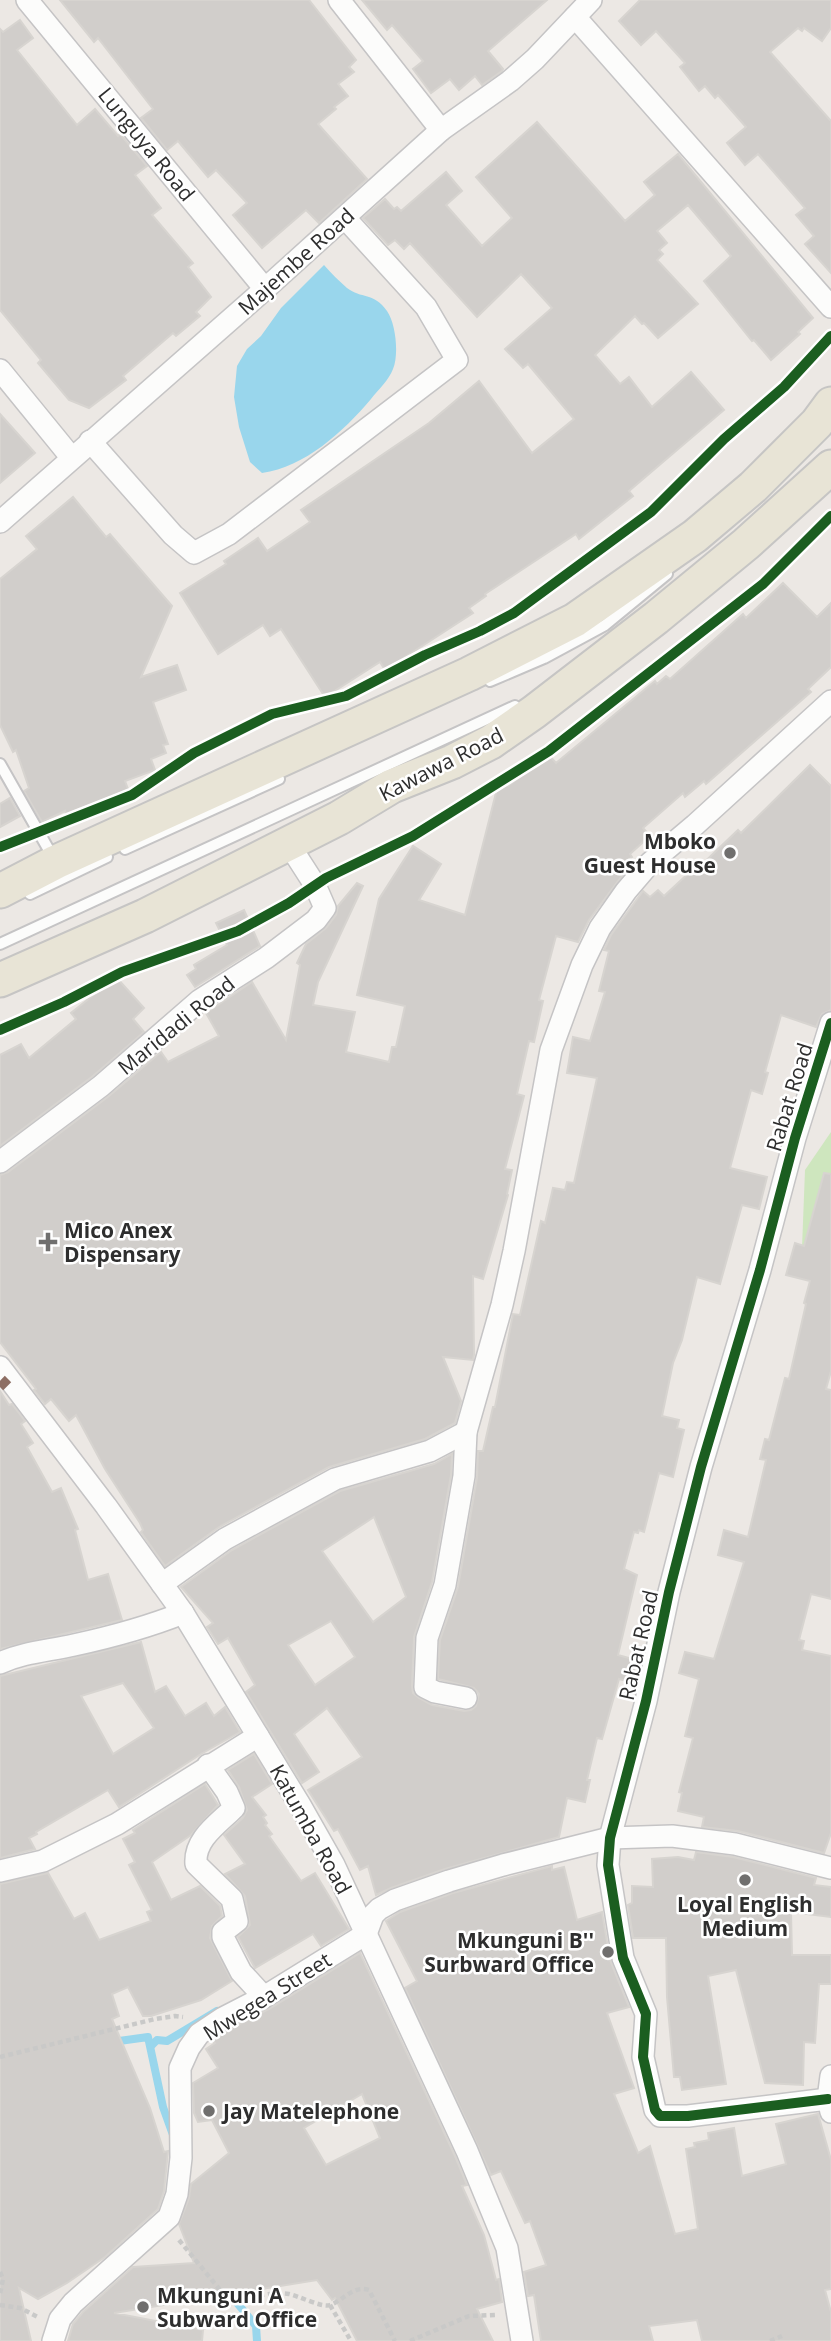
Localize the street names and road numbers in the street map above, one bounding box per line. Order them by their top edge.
street label: Lunguya Road [92,81,202,207]
street label: Majembe Road [232,201,360,321]
street label: Kawawa Road [374,721,508,807]
street label: Maridadi Road [112,969,240,1081]
street label: Rabat Road [759,1039,819,1155]
street label: Rabat Road [612,1587,664,1703]
street label: Katumba Road [264,1759,358,1899]
street label: Mwegea Street [198,1945,336,2047]

